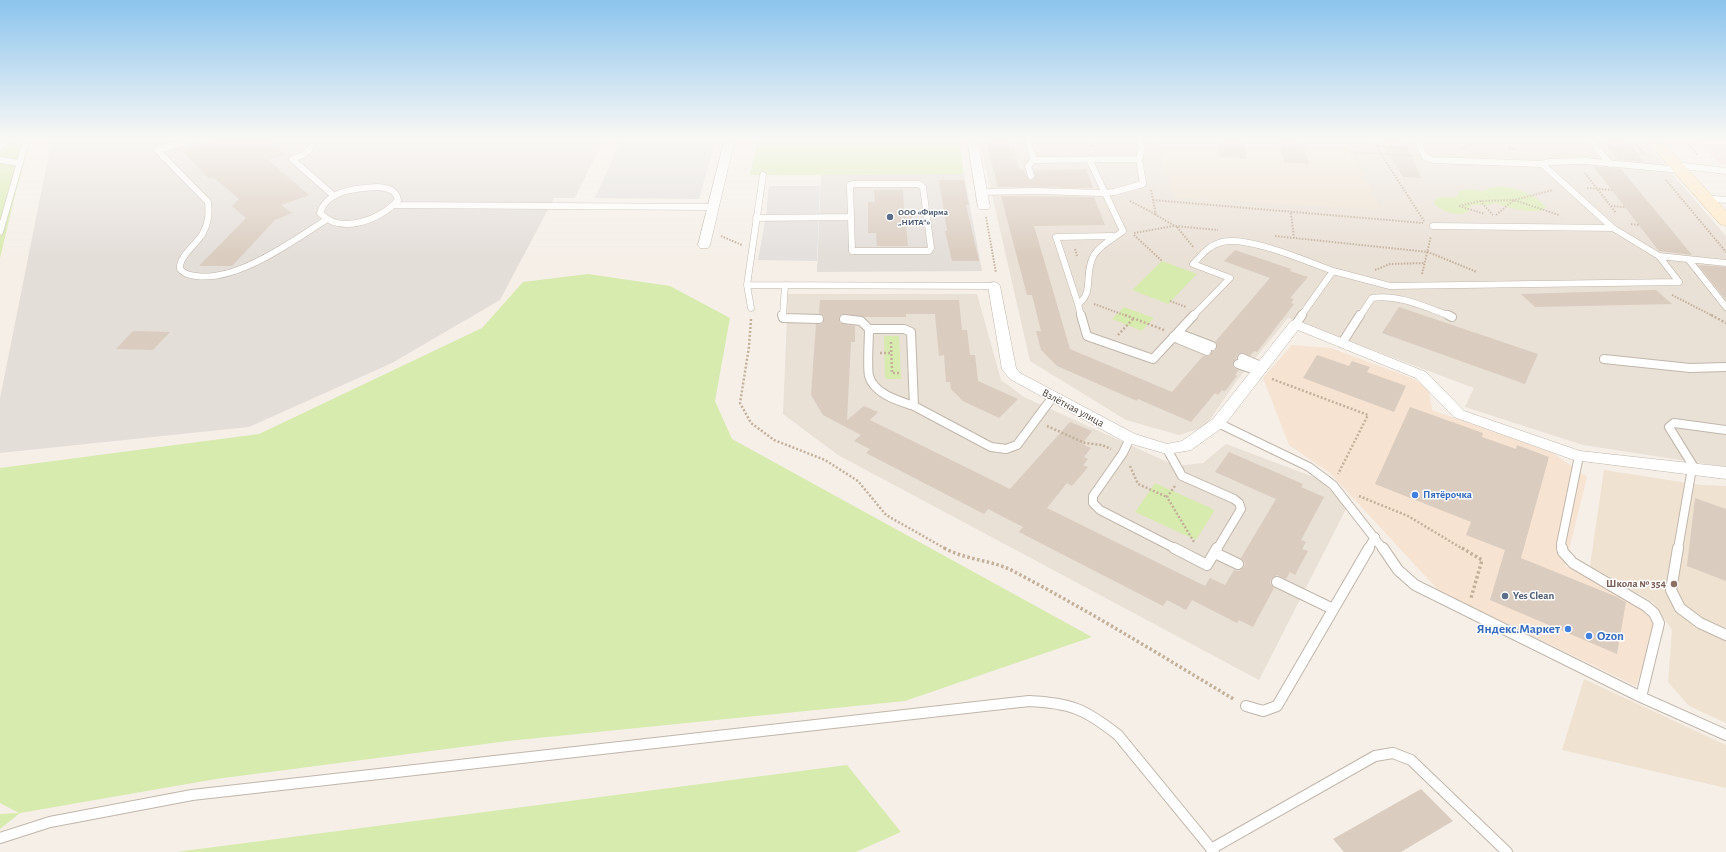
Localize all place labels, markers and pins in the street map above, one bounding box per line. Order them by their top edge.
place label: ООО «Фирма „НИТА“» [898,207,948,228]
marker: ООО «Фирма „НИТА“» [885,212,895,222]
place label: Пятёрочка [1423,488,1472,502]
marker: Пятёрочка [1410,490,1420,500]
place label: Школа № 354 [1606,577,1666,591]
marker: Школа № 354 [1669,579,1679,589]
place label: Yes Clean [1513,589,1554,603]
marker: Yes Clean [1500,591,1510,601]
place label: Яндекс.Маркет [1477,621,1560,637]
marker: Яндекс.Маркет [1563,624,1573,634]
place label: Ozon [1597,628,1624,644]
marker: Ozon [1584,631,1594,641]

